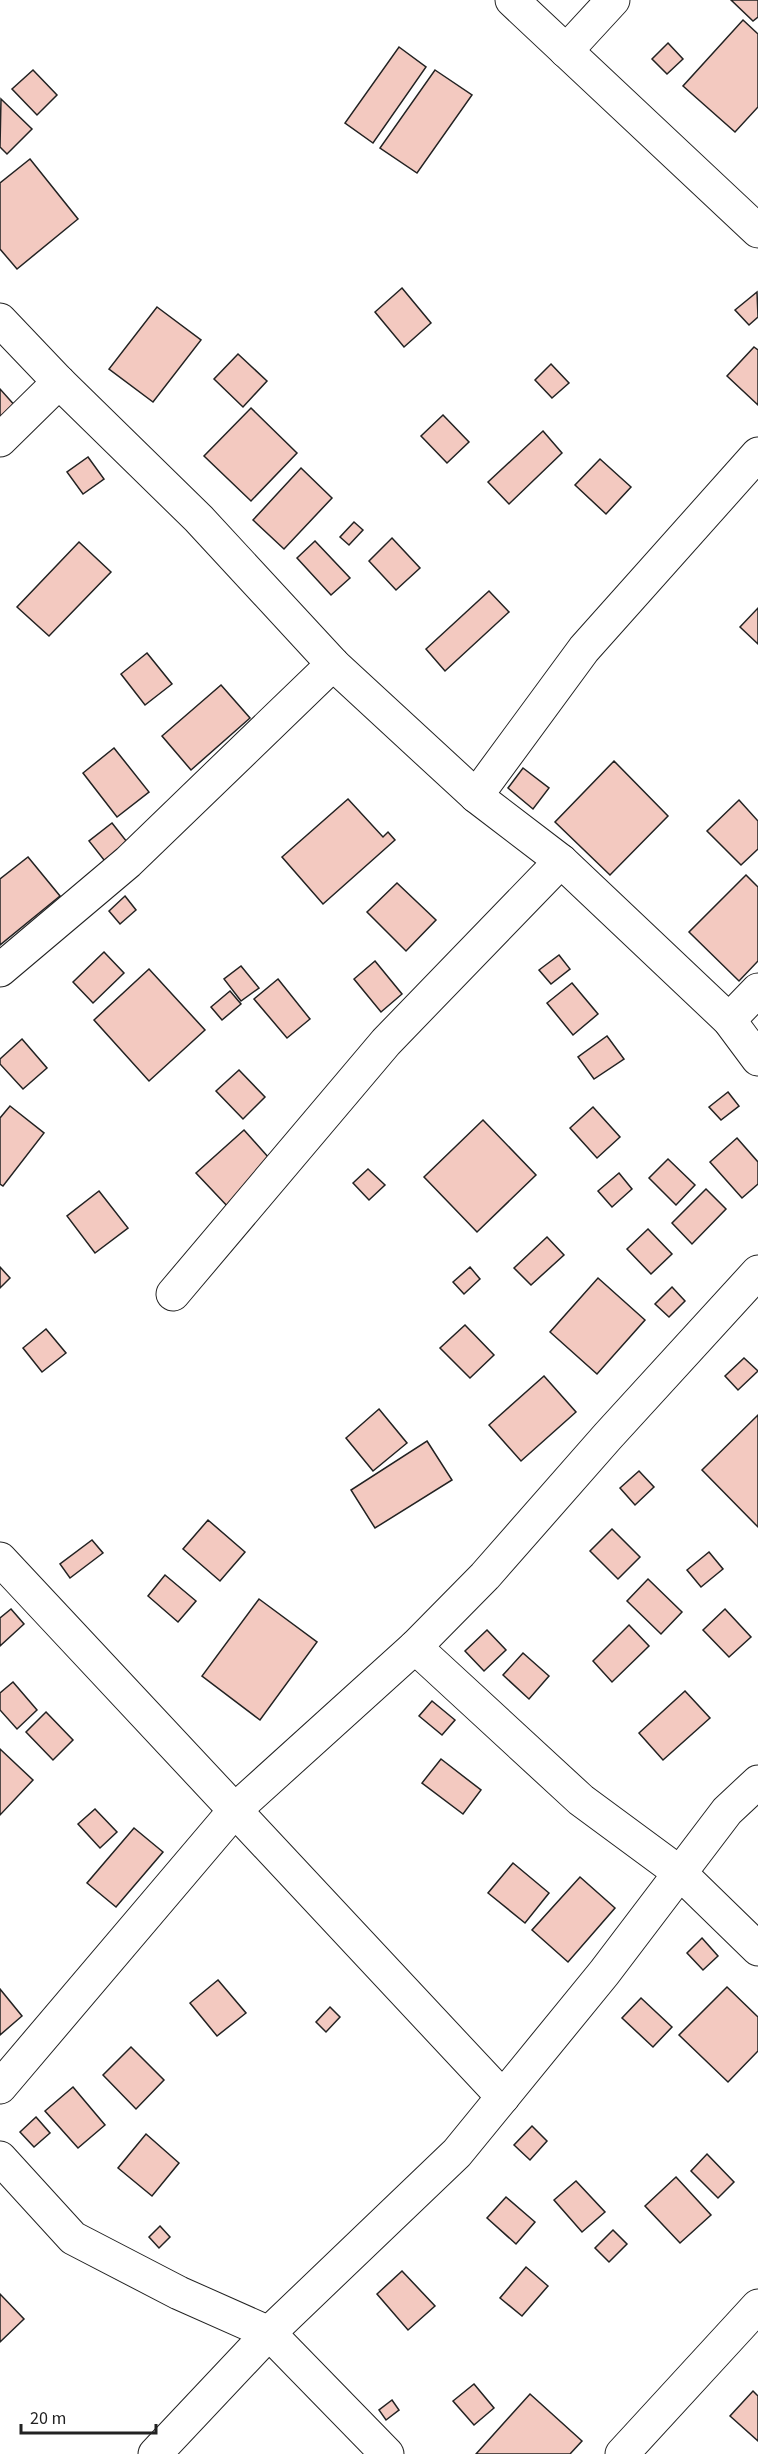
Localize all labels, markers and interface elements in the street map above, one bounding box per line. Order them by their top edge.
scale bar [21,2397,156,2435]
text: 20 m [30,2406,66,2431]

